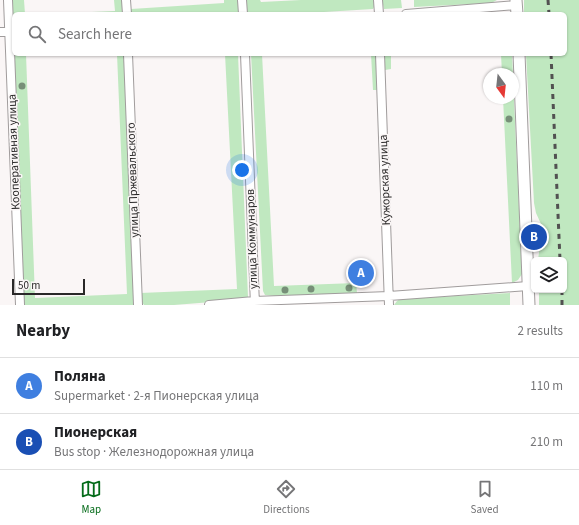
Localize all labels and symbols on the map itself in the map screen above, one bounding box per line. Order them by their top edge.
north arrow [483,68,519,104]
street label: Кооперативная улица [3,94,25,210]
street label: улица Пржевальского [122,122,144,238]
street label: Кужорская улица [375,134,395,226]
your location [232,160,252,180]
street label: улица Коммунаров [242,189,262,289]
pin: B [521,222,547,252]
pin: A [348,258,374,288]
scale bar [12,277,85,296]

